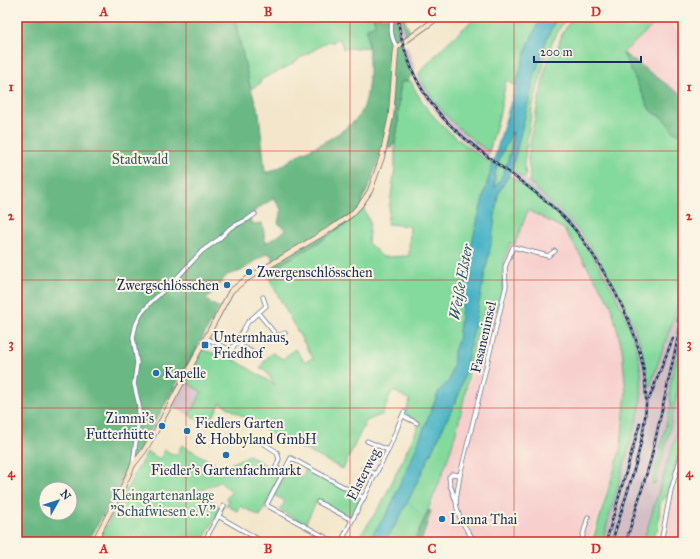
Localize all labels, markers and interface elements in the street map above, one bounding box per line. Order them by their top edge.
text: A [99,4,109,20]
text: B [264,4,273,20]
text: C [428,4,437,20]
text: D [591,4,601,20]
scale bar [534,38,641,64]
text: 200 m [540,45,573,59]
text: 1 [8,79,14,95]
text: 1 [686,79,692,95]
park label: Stadtwald [112,151,168,168]
text: 2 [8,208,15,224]
text: 2 [686,208,693,224]
water label: Weiße Elster [445,242,477,321]
place label: Zwergenschlösschen [257,264,373,281]
marker: Zwergenschlösschen [244,267,254,277]
place label: Zwergschlösschen [117,277,219,294]
marker: Zwergschlösschen [222,280,232,290]
street label: Fasaneninsel [467,299,500,375]
place label: Untermhaus, Friedhof [213,329,289,362]
text: 3 [8,336,14,352]
text: 3 [686,336,692,352]
marker: Untermhaus, Friedhof [200,340,210,350]
place label: Kapelle [164,365,206,382]
marker: Kapelle [151,368,161,378]
place label: Zimmi's Futterhütte [86,410,154,443]
place label: Fiedlers Garten & Hobbyland GmbH [195,415,317,448]
marker: Zimmi's Futterhütte [157,421,167,431]
marker: Fiedlers Garten & Hobbyland GmbH [182,426,192,436]
street label: Elsterweg [343,445,384,503]
marker: Fiedler's Gartenfachmarkt [221,450,231,460]
place label: Fiedler's Gartenfachmarkt [151,462,301,479]
text: 4 [7,465,15,481]
text: 4 [685,465,693,481]
north arrow [38,481,78,521]
text: N [57,487,74,503]
park label: Kleingartenanlage "Schafwiesen e.V." [110,487,216,520]
place label: Lanna Thai [450,511,518,528]
marker: Lanna Thai [437,514,447,524]
text: A [99,541,109,557]
text: B [264,541,273,557]
text: C [428,541,437,557]
text: D [591,541,601,557]

